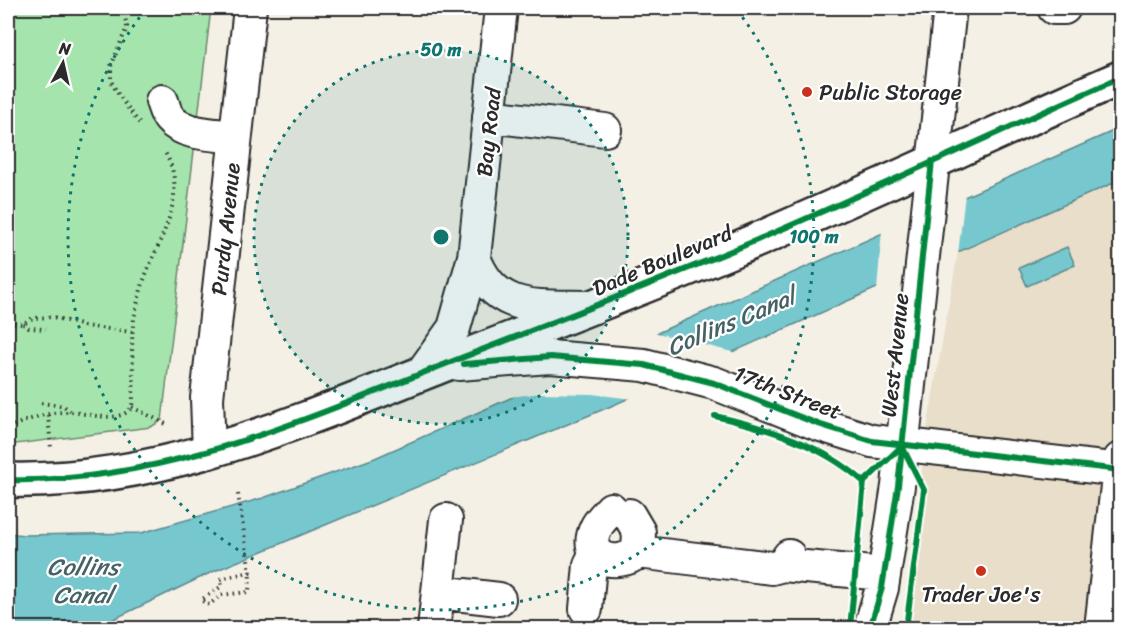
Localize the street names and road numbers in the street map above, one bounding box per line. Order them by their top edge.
street label: Bay Road [464,84,513,178]
street label: Purdy Avenue [199,161,252,297]
street label: Dade Boulevard [586,213,740,308]
street label: West Avenue [869,291,920,419]
street label: 17th Street [728,354,848,431]

